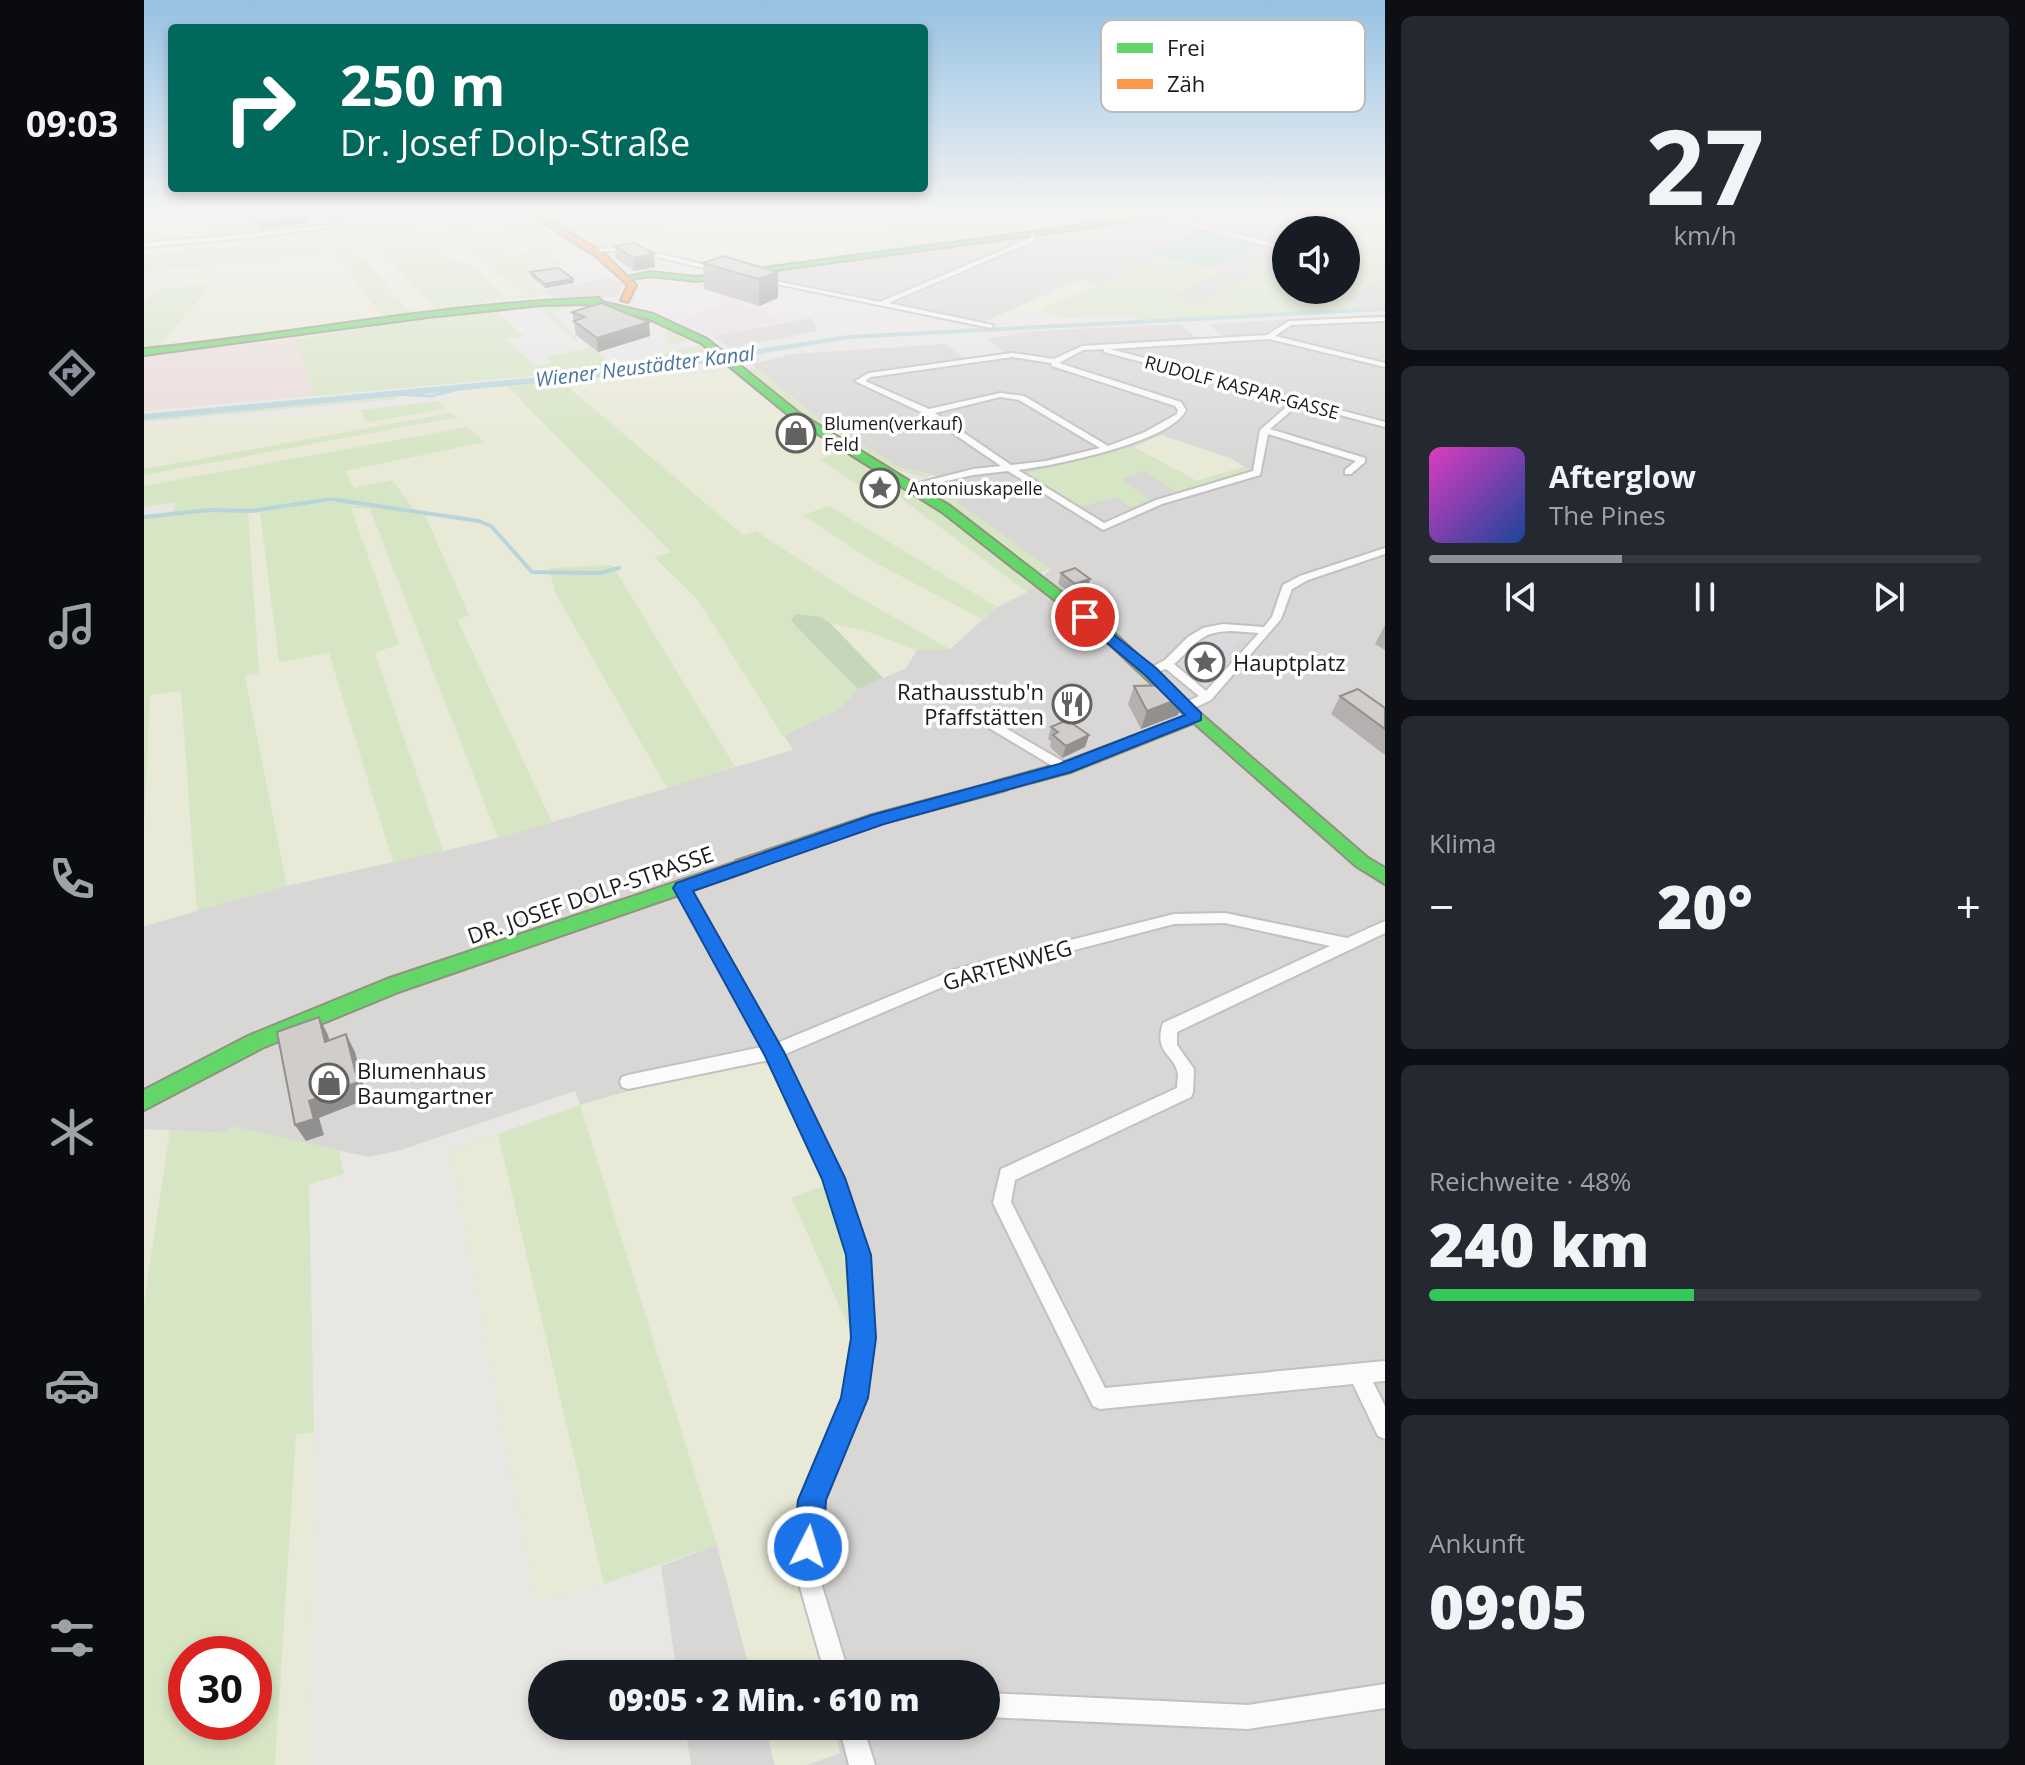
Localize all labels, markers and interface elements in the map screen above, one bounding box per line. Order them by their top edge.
legend [1101,20,1365,112]
text: Frei [1167,32,1205,62]
text: 250 m [340,46,506,122]
icon: right [208,56,312,160]
text: Zäh [1167,68,1205,98]
text: 27 [1646,94,1764,235]
text: 09:03 [26,99,118,148]
text: Dr. Josef Dolp-Straße [340,118,690,167]
map controls [1272,216,1360,304]
button: sound [1272,216,1360,304]
text: km/h [1673,217,1737,253]
water label: Wiener Neustädter Kanal [534,339,757,393]
icon: directions [44,345,100,401]
street label: RUDOLF KASPAR-GASSE [1142,349,1342,425]
place label: Blumen(verkauf) Feld [824,411,963,456]
shop icon: Blumen(verkauf) Feld [775,412,817,454]
text: Afterglow [1549,456,1696,497]
place icon: Antoniuskapelle [859,467,901,509]
place label: Antoniuskapelle [908,476,1043,500]
text: The Pines [1549,497,1666,533]
icon: previous [1499,575,1543,619]
icon: pause [1683,575,1727,619]
icon: next [1867,575,1911,619]
pin [1051,583,1119,651]
icon: arrive [1063,595,1107,639]
icon: music [44,598,100,654]
place icon: Hauptplatz [1184,641,1226,683]
place label: Hauptplatz [1233,647,1346,677]
place label: Rathausstub'n Pfaffstätten [897,676,1044,731]
restaurant icon: Rathausstub'n Pfaffstätten [1051,683,1093,725]
text: Klima [1429,825,1497,861]
street label: DR. JOSEF DOLP-STRASSE [463,838,717,950]
icon: phone [44,851,100,907]
text: 20° [1657,865,1753,947]
text: − [1429,876,1454,936]
text: + [1956,876,1981,936]
street label: GARTENWEG [939,931,1075,997]
place label: Blumenhaus Baumgartner [357,1055,493,1110]
shop icon: Blumenhaus Baumgartner [308,1062,350,1104]
icon: climate [44,1104,100,1160]
text: Reichweite · 48% [1429,1163,1631,1199]
text: 240 km [1429,1203,1650,1285]
icon: car [44,1357,100,1413]
position arrow [766,1505,850,1589]
text: Ankunft [1429,1525,1525,1561]
text: 09:05 [1429,1565,1587,1647]
icon: filters [44,1610,100,1666]
speed limit sign: 30 [168,1636,272,1740]
text: 09:05 · 2 Min. · 610 m [609,1679,919,1720]

